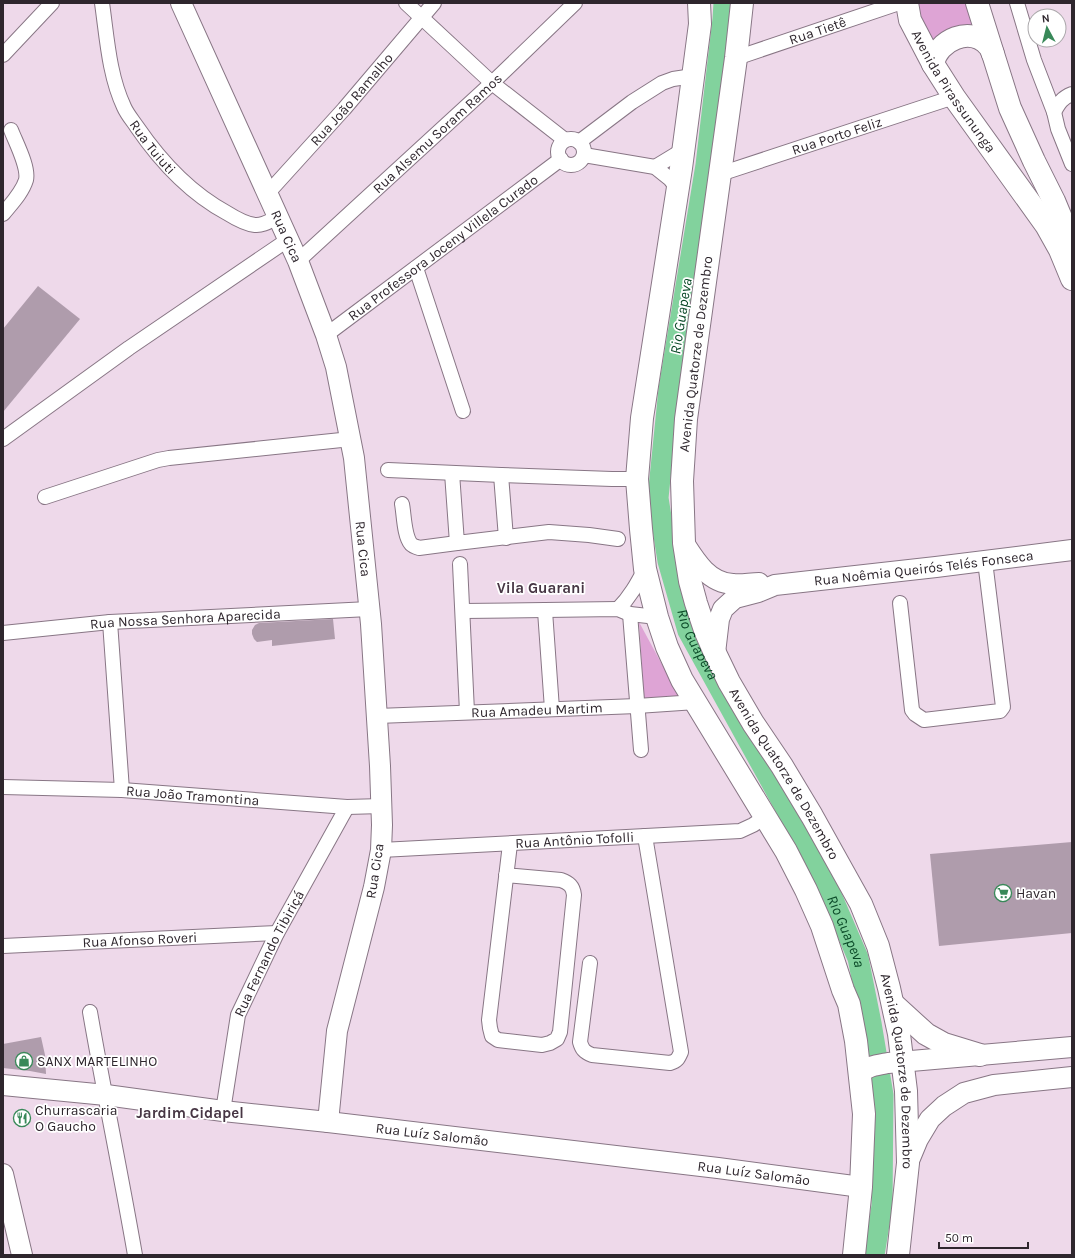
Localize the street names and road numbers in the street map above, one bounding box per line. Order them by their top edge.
street label: Rua Tietê [787,13,848,48]
street label: Avenida Pirassununga [908,27,1000,156]
street label: Rua João Ramalho [307,49,396,149]
street label: Rua Alsemu Soram Ramos [369,70,505,197]
street label: Rua Porto Feliz [790,113,884,158]
street label: Rua Tuiuti [126,116,179,178]
street label: Rua Professora Joceny Villela Curado [345,171,541,324]
street label: Rua Cica [267,207,306,265]
street label: Avenida Quatorze de Dezembro [676,255,716,453]
street label: Rua Cica [352,520,375,577]
street label: Rua Noêmia Queirós Telés Fonseca [813,546,1034,589]
street label: Rua Nossa Senhora Aparecida [89,605,281,633]
street label: Avenida Quatorze de Dezembro [726,685,843,862]
street label: Rua Amadeu Martim [471,699,603,721]
street label: Rua João Tramontina [125,782,260,809]
street label: Rua Antônio Tofolli [515,828,635,851]
street label: Rua Cica [362,842,388,900]
street label: Rua Fernando Tibiriçá [230,887,308,1019]
street label: Rua Afonso Roveri [82,928,198,951]
street label: Avenida Quatorze de Dezembro [877,971,917,1170]
street label: Rua Luíz Salomão [375,1119,490,1149]
street label: Rua Luíz Salomão [697,1157,811,1189]

